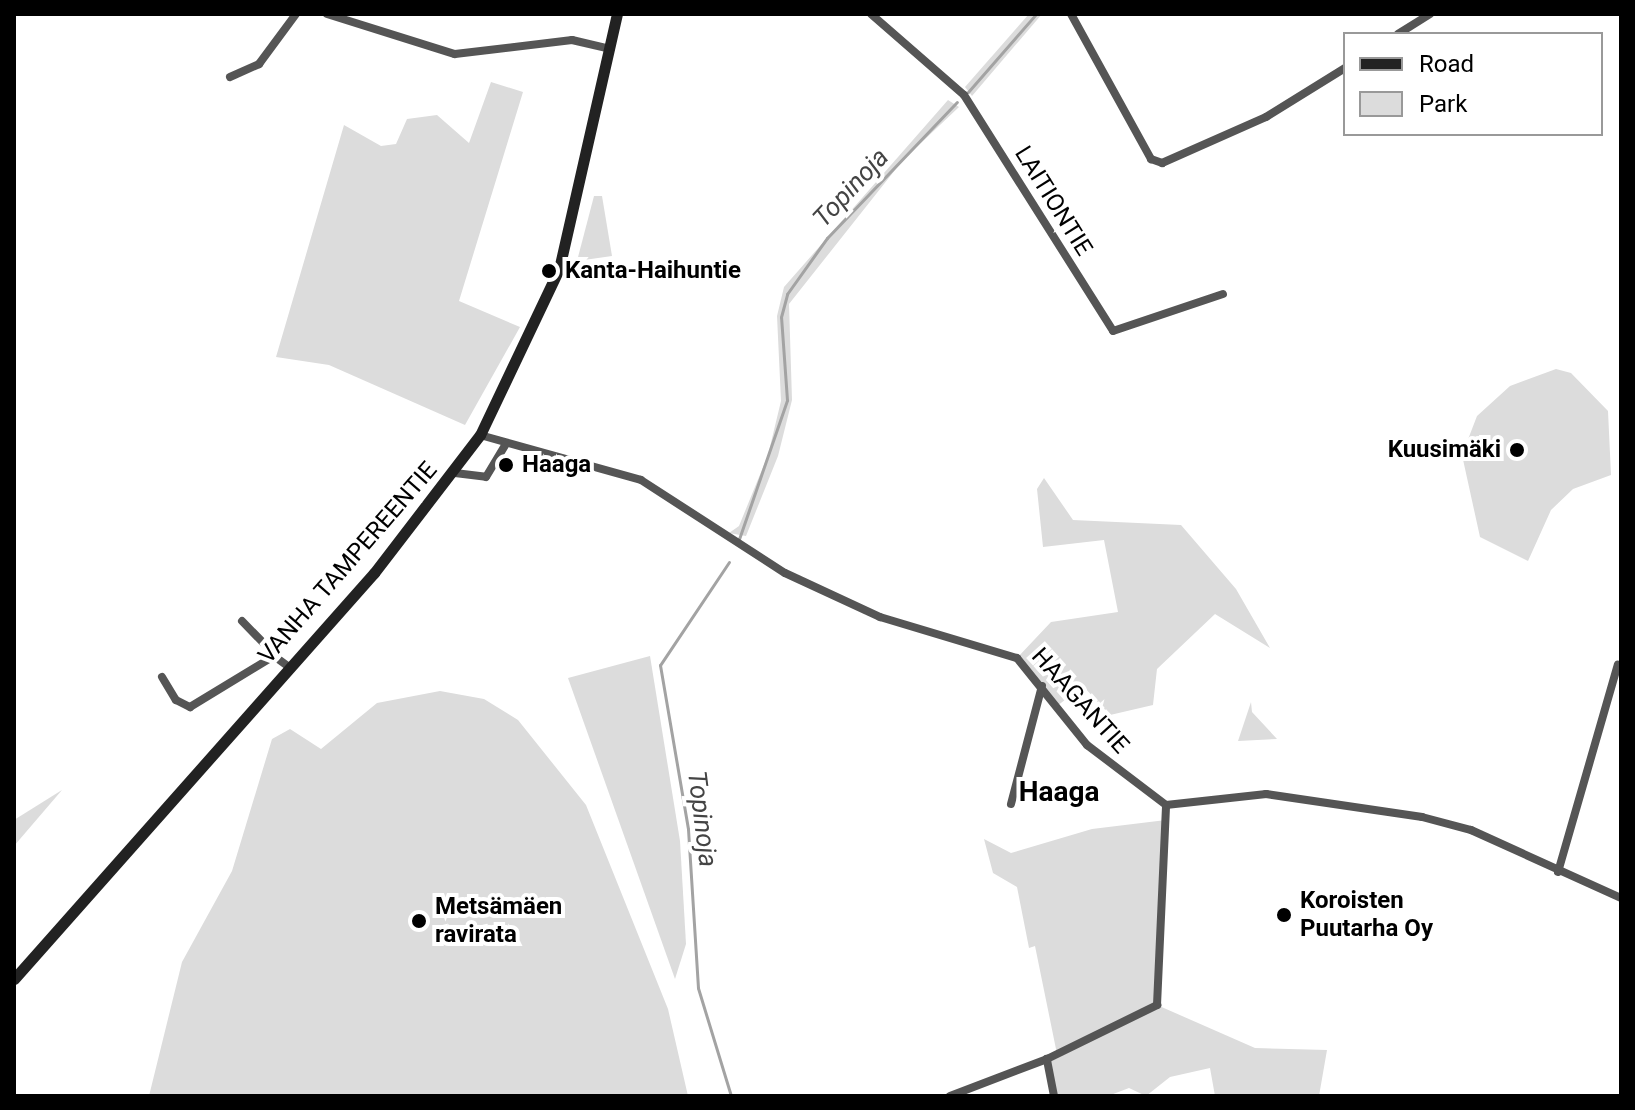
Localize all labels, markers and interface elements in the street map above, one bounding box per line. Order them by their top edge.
legend [1343,32,1603,136]
text: Road [1419,50,1474,78]
text: Park [1419,90,1467,118]
street label: LAITIONTIE [1008,141,1098,261]
water label: Topinoja [807,142,895,234]
place label: Kanta-Haihuntie [565,257,741,285]
marker: Kanta-Haihuntie [540,262,558,280]
place label: Kuusimäki [1388,436,1501,464]
marker: Kuusimäki [1508,441,1526,459]
place label: Haaga [522,451,591,479]
street label: VANHA TAMPEREENTIE [252,456,444,670]
marker: Haaga [497,456,515,474]
street label: HAAGANTIE [1025,642,1135,760]
water label: Topinoja [681,769,723,869]
district label: Haaga [1019,775,1099,809]
place label: Koroisten Puutarha Oy [1300,887,1433,943]
place label: Metsämäen ravirata [435,893,562,949]
marker: Koroisten Puutarha Oy [1275,906,1293,924]
marker: Metsämäen ravirata [410,912,428,930]

